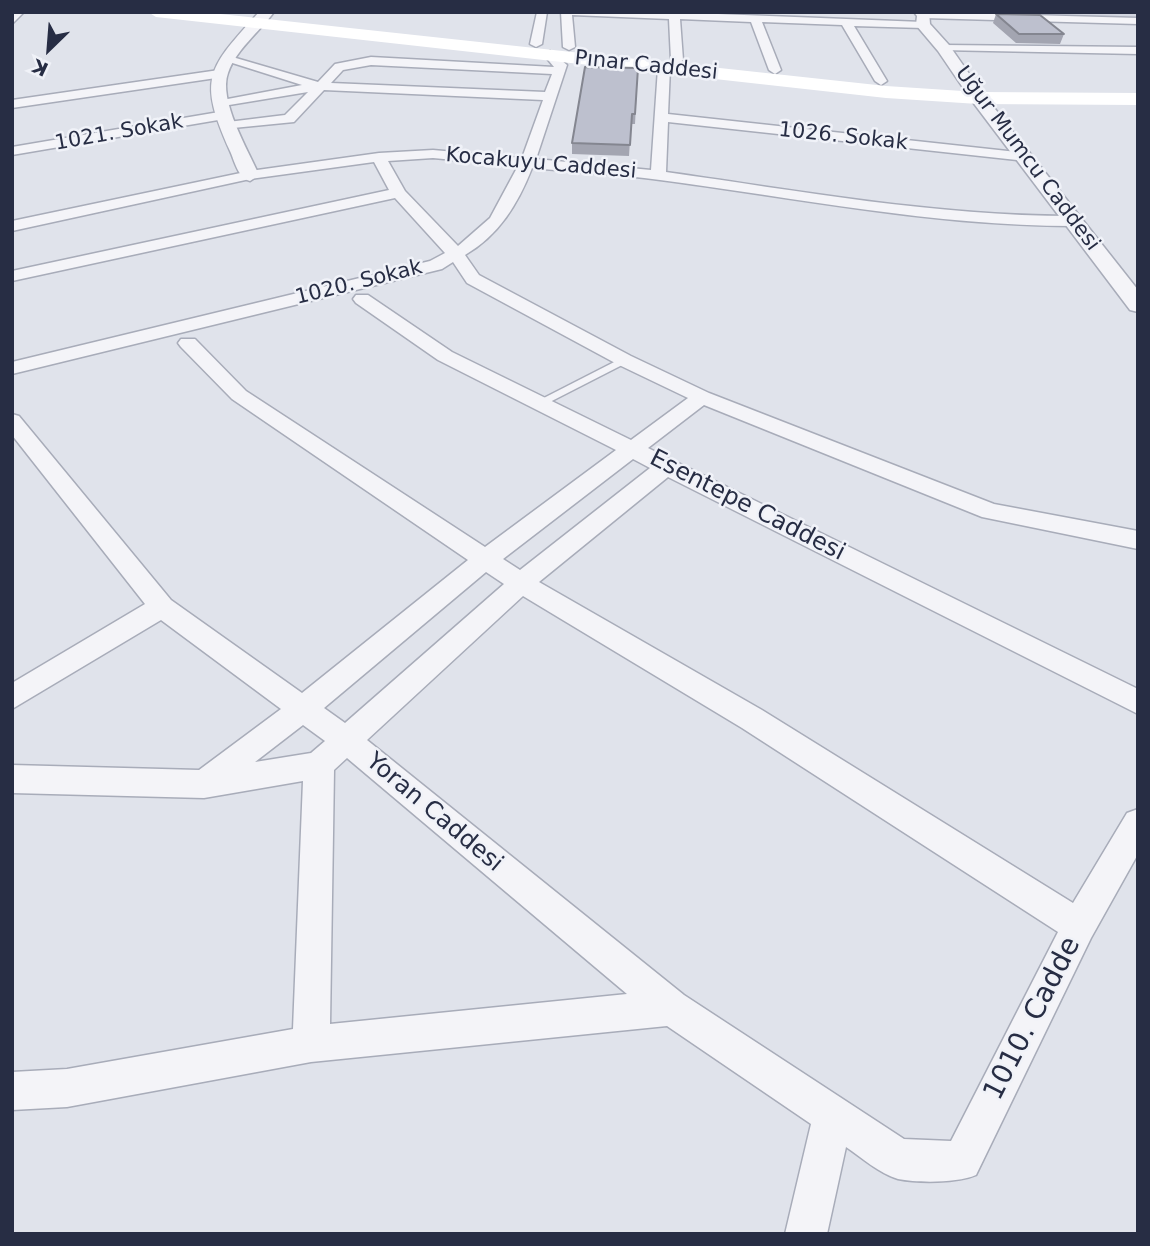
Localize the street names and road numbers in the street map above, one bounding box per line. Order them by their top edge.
street label: Pınar Caddesi [573,46,719,86]
street label: Uğur Mumcu Caddesi [949,62,1105,256]
street label: 1021. Sokak [53,109,185,157]
street label: 1026. Sokak [777,118,909,156]
street label: Kocakuyu Caddesi [445,143,637,185]
street label: 1020. Sokak [293,255,425,311]
street label: Esentepe Caddesi [645,444,849,568]
street label: Yoran Caddesi [360,748,508,878]
street label: 1010. Cadde [978,932,1088,1106]

